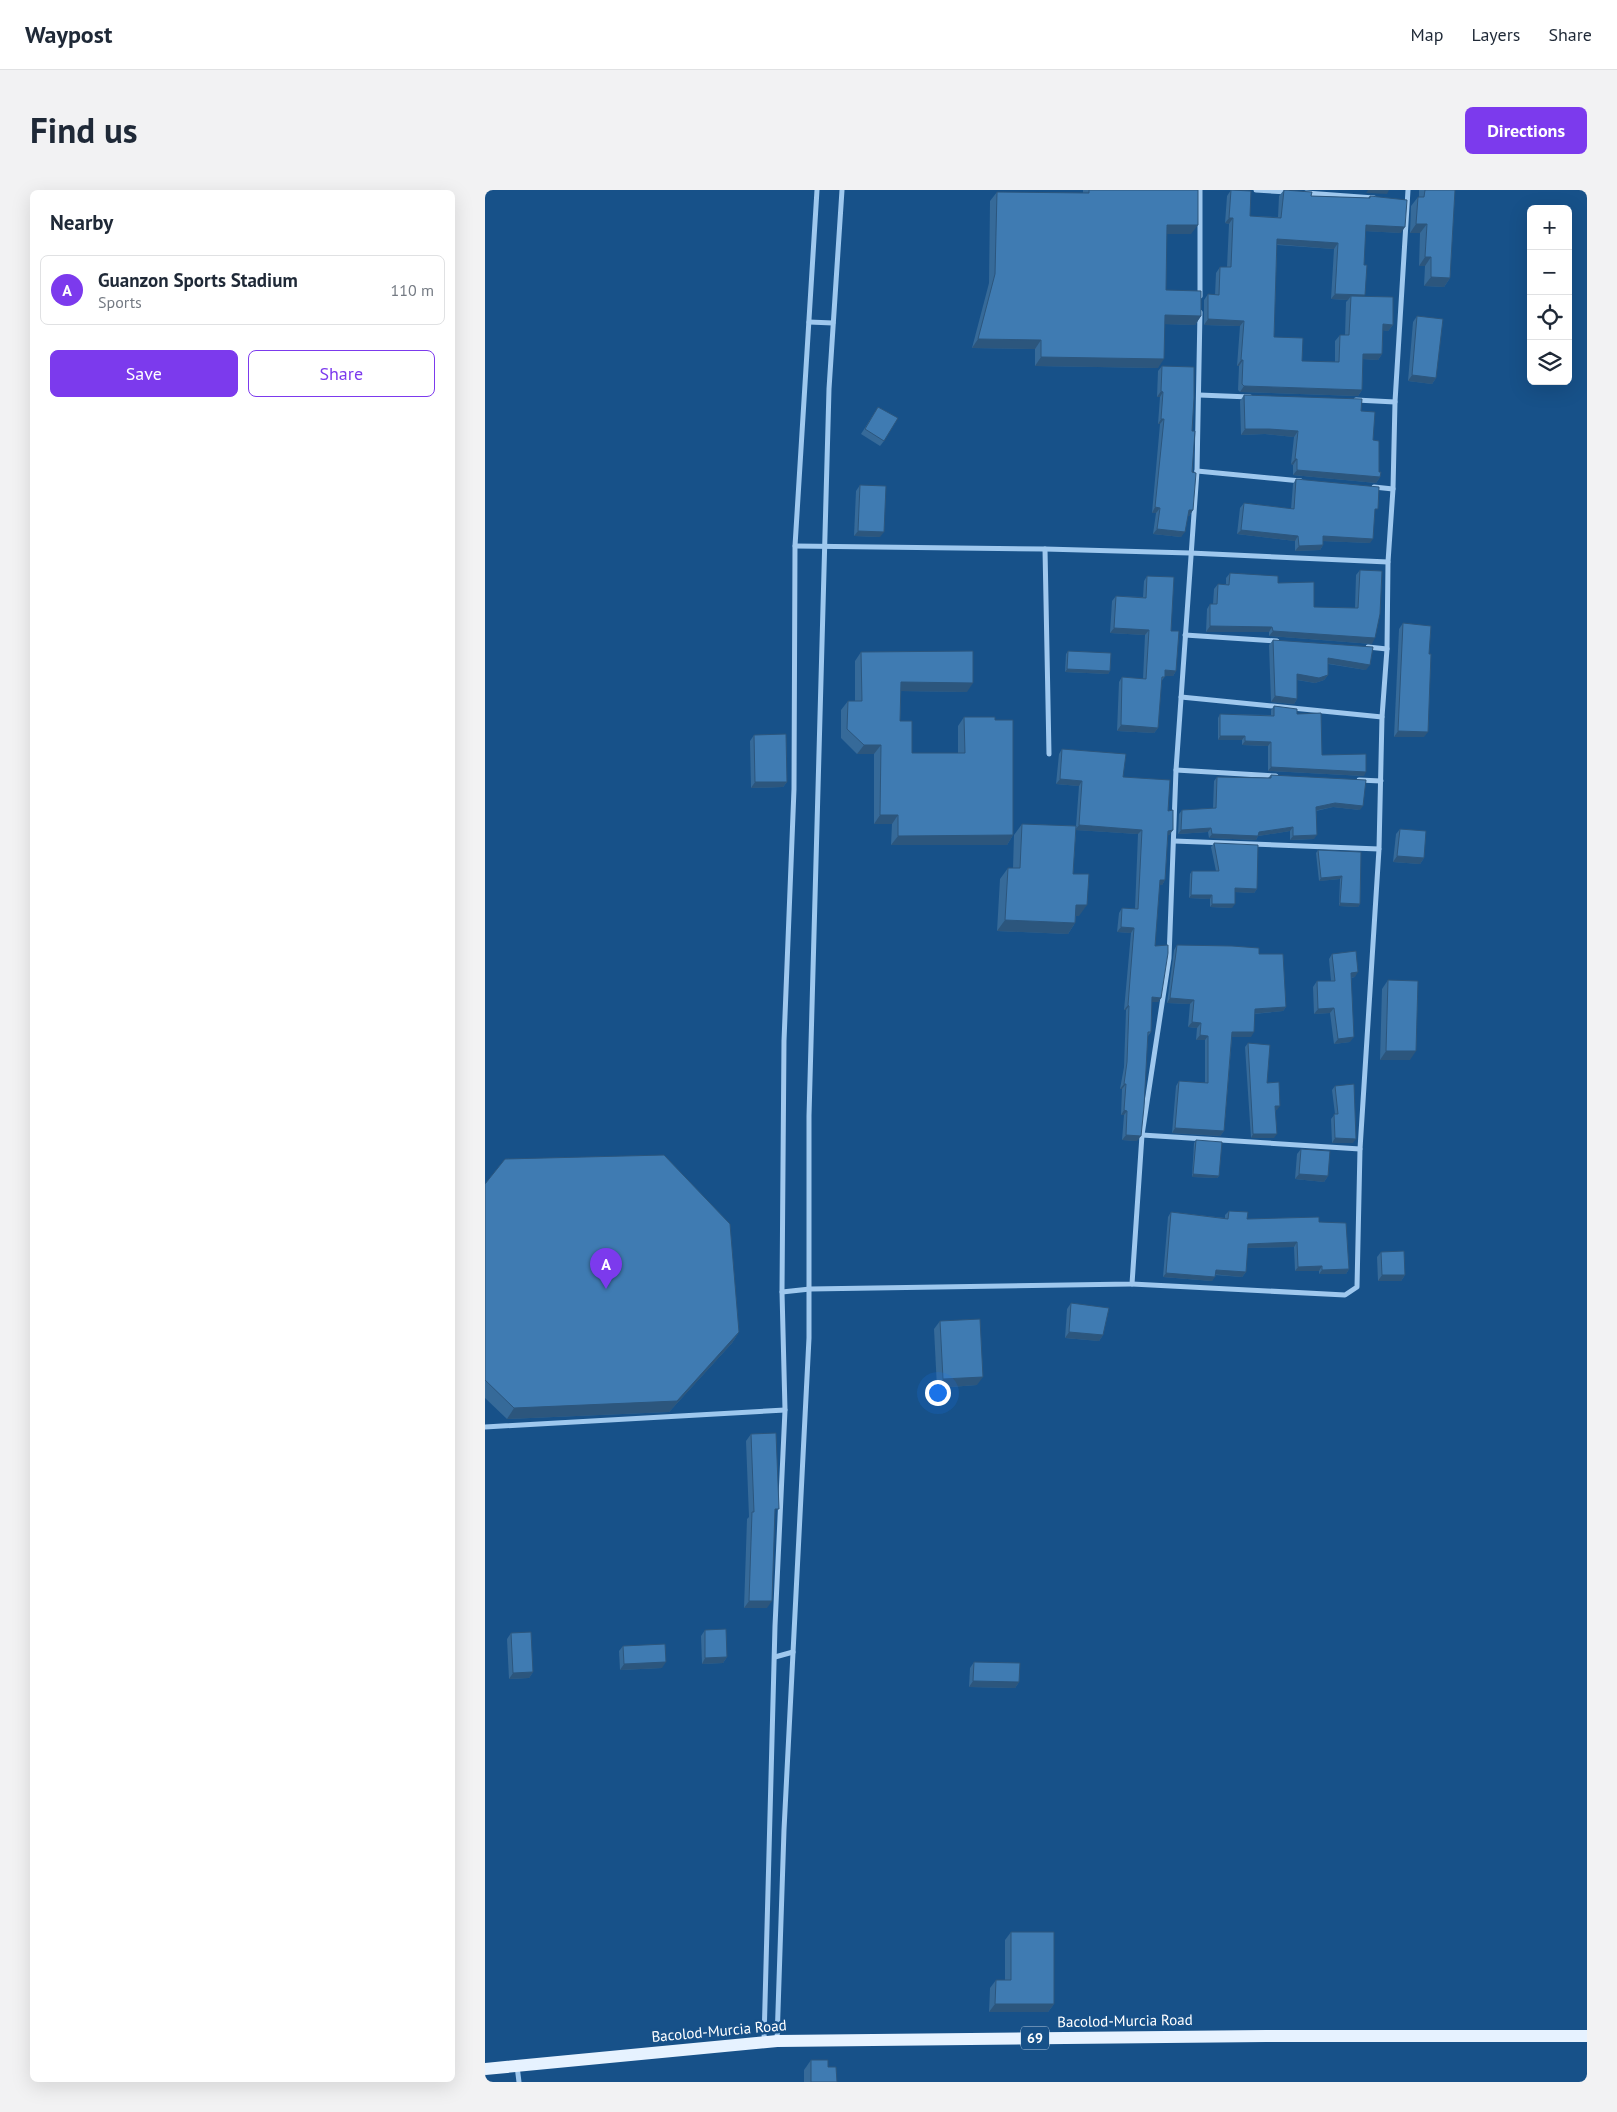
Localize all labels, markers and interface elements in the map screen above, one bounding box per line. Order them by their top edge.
text: Waypost [25,19,112,50]
text: Map [1411,23,1443,46]
text: Layers [1471,23,1520,46]
text: Share [1548,23,1592,46]
text: Find us [30,107,138,153]
button: Directions [1465,107,1587,154]
map controls [1527,205,1572,385]
button: + [1527,205,1572,250]
text: Nearby [50,209,113,236]
button: − [1527,250,1572,295]
text: Guanzon Sports Stadium [98,268,298,292]
text: A [62,280,72,300]
text: 110 m [391,280,434,300]
text: Sports [98,292,142,312]
button: locate [1527,295,1572,340]
button: layers [1527,340,1572,385]
button: Save [50,350,238,397]
button: Share [248,350,435,397]
pin: A [590,1248,622,1289]
your location [925,1380,951,1406]
street label: Bacolod-Murcia Road [1057,2010,1193,2031]
street label: Bacolod-Murcia Road [651,2015,787,2046]
road number: 69 [1021,2026,1049,2050]

